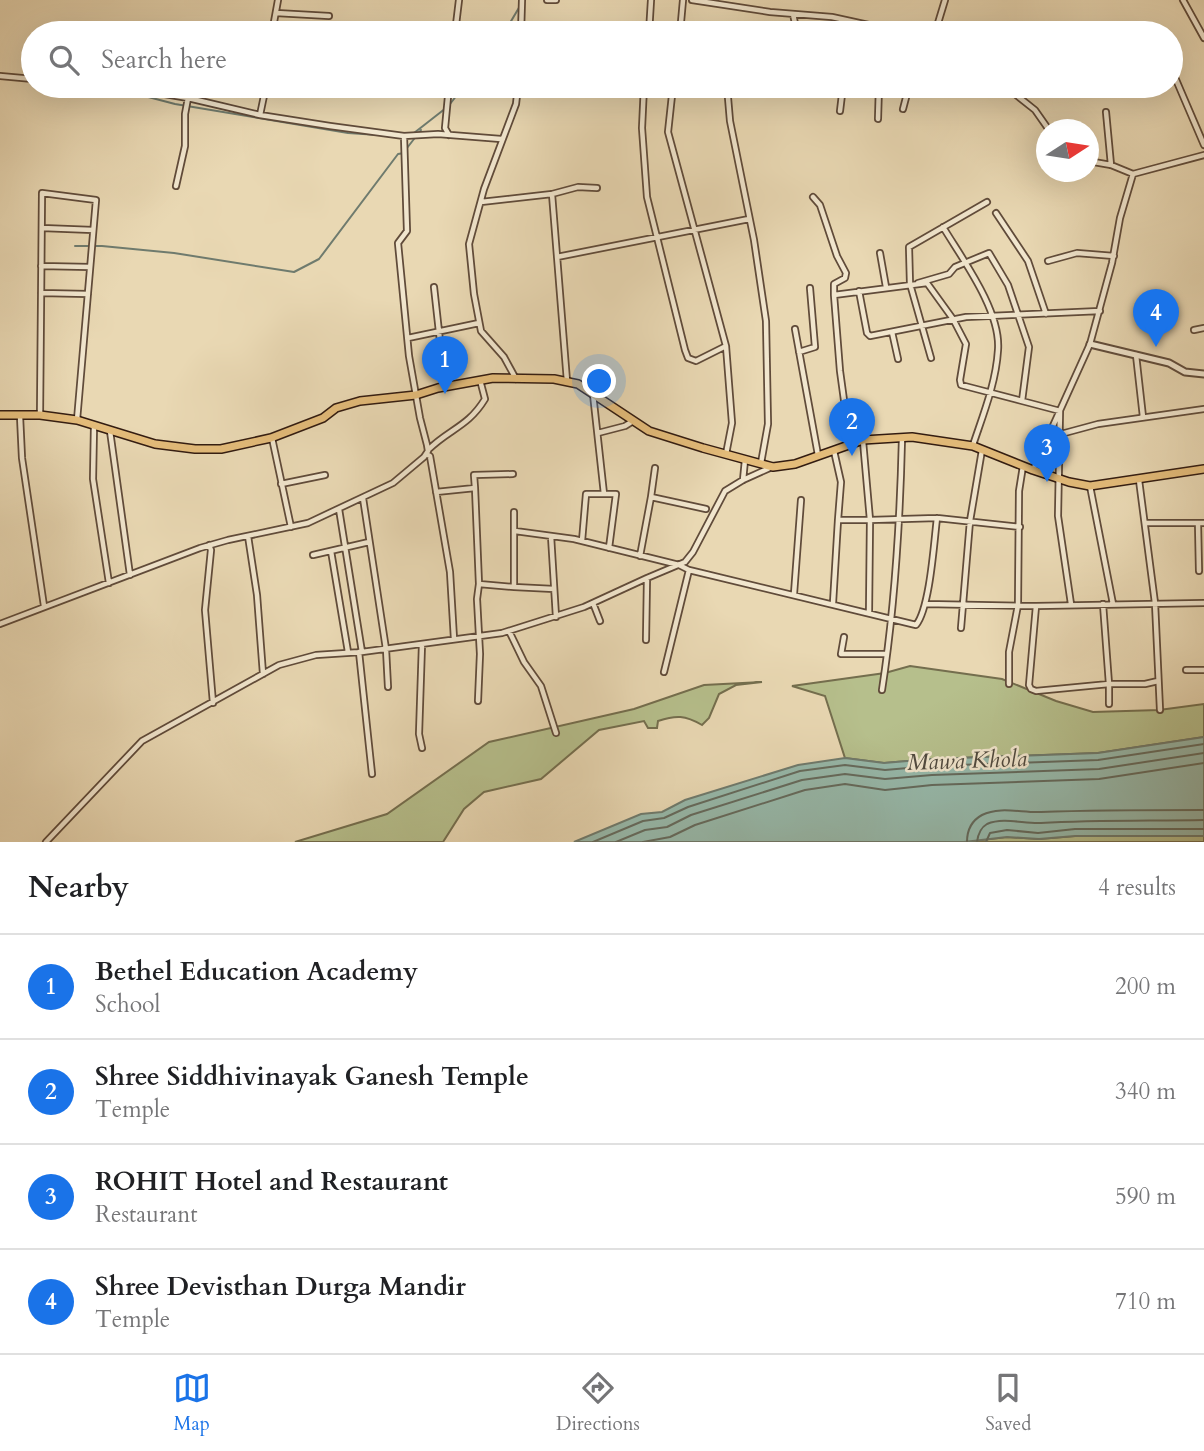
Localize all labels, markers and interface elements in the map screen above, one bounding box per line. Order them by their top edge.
search box [21,21,1183,98]
icon: search [45,41,83,79]
text: Search here [101,42,227,77]
north arrow [1036,119,1099,182]
pin: 4 [1133,289,1179,347]
pin: 1 [422,336,468,394]
your location [582,364,616,398]
pin: 2 [829,398,875,456]
pin: 3 [1024,424,1070,482]
water label: Mawa Khola [907,743,1027,778]
text: Nearby [28,867,129,908]
text: 4 results [1098,872,1176,903]
text: Bethel Education Academy [95,954,418,989]
text: 1 [45,971,57,1002]
text: 200 m [1115,971,1176,1002]
text: School [95,989,160,1020]
text: Shree Siddhivinayak Ganesh Temple [95,1059,529,1094]
text: 2 [45,1076,57,1107]
text: 340 m [1115,1076,1176,1107]
text: Temple [95,1094,170,1125]
text: ROHIT Hotel and Restaurant [95,1164,448,1199]
text: 3 [45,1181,57,1212]
text: 590 m [1115,1181,1176,1212]
text: Restaurant [95,1199,198,1230]
text: Shree Devisthan Durga Mandir [95,1269,466,1304]
text: 4 [45,1286,57,1317]
text: 710 m [1115,1286,1176,1317]
text: Temple [95,1304,170,1335]
tab: Map [173,1369,211,1437]
tab: Directions [556,1369,640,1437]
tab: Saved [985,1369,1031,1437]

